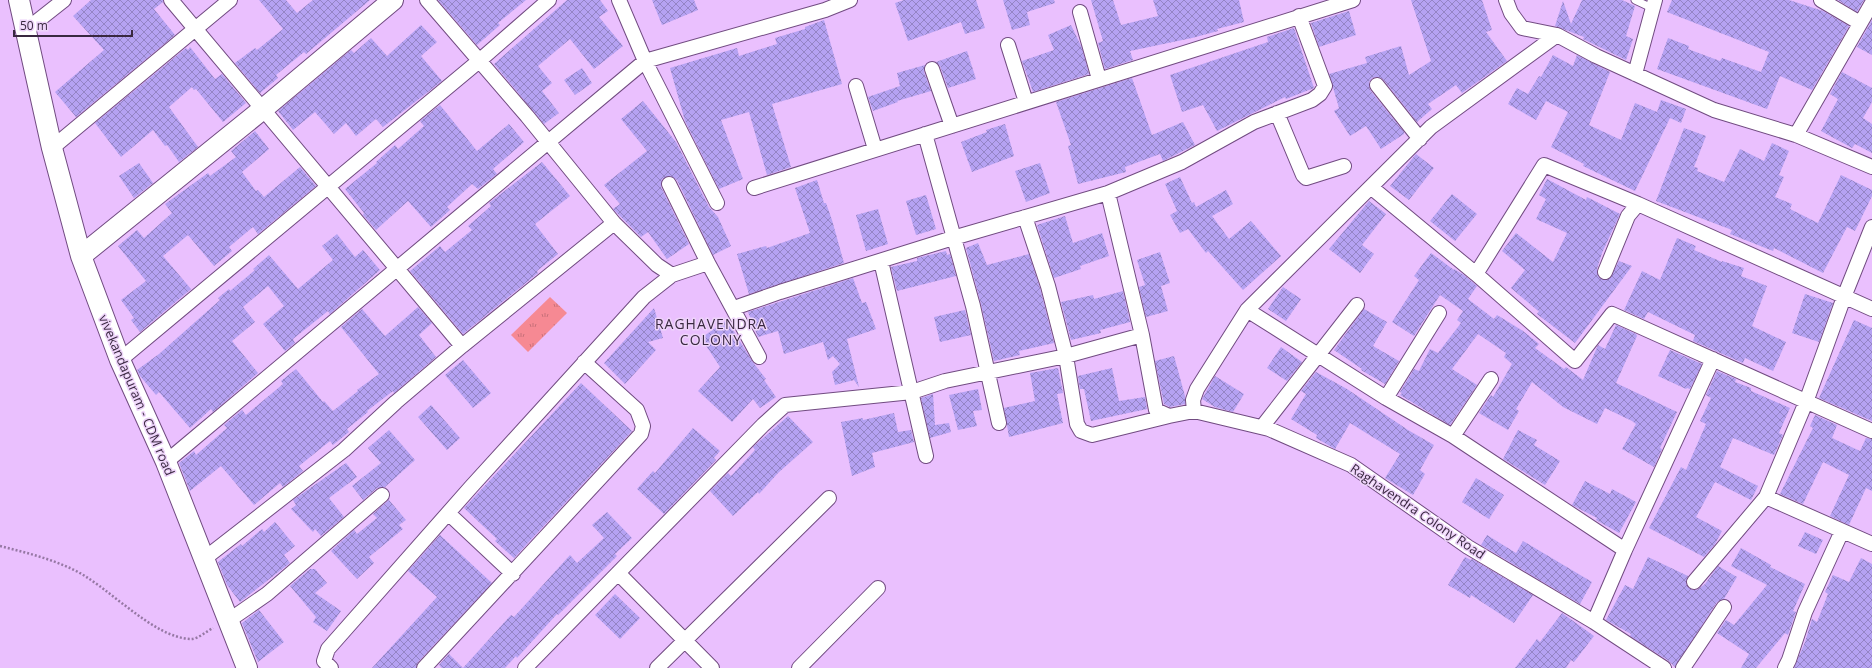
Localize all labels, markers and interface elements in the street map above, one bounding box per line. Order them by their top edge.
scale bar [14,12,132,38]
text: 50 m [20,17,48,34]
street label: vivekandapuram - CDM road [95,312,179,478]
district label: RAGHAVENDRA COLONY [655,314,767,349]
street label: Raghavendra Colony Road [1347,459,1489,563]

